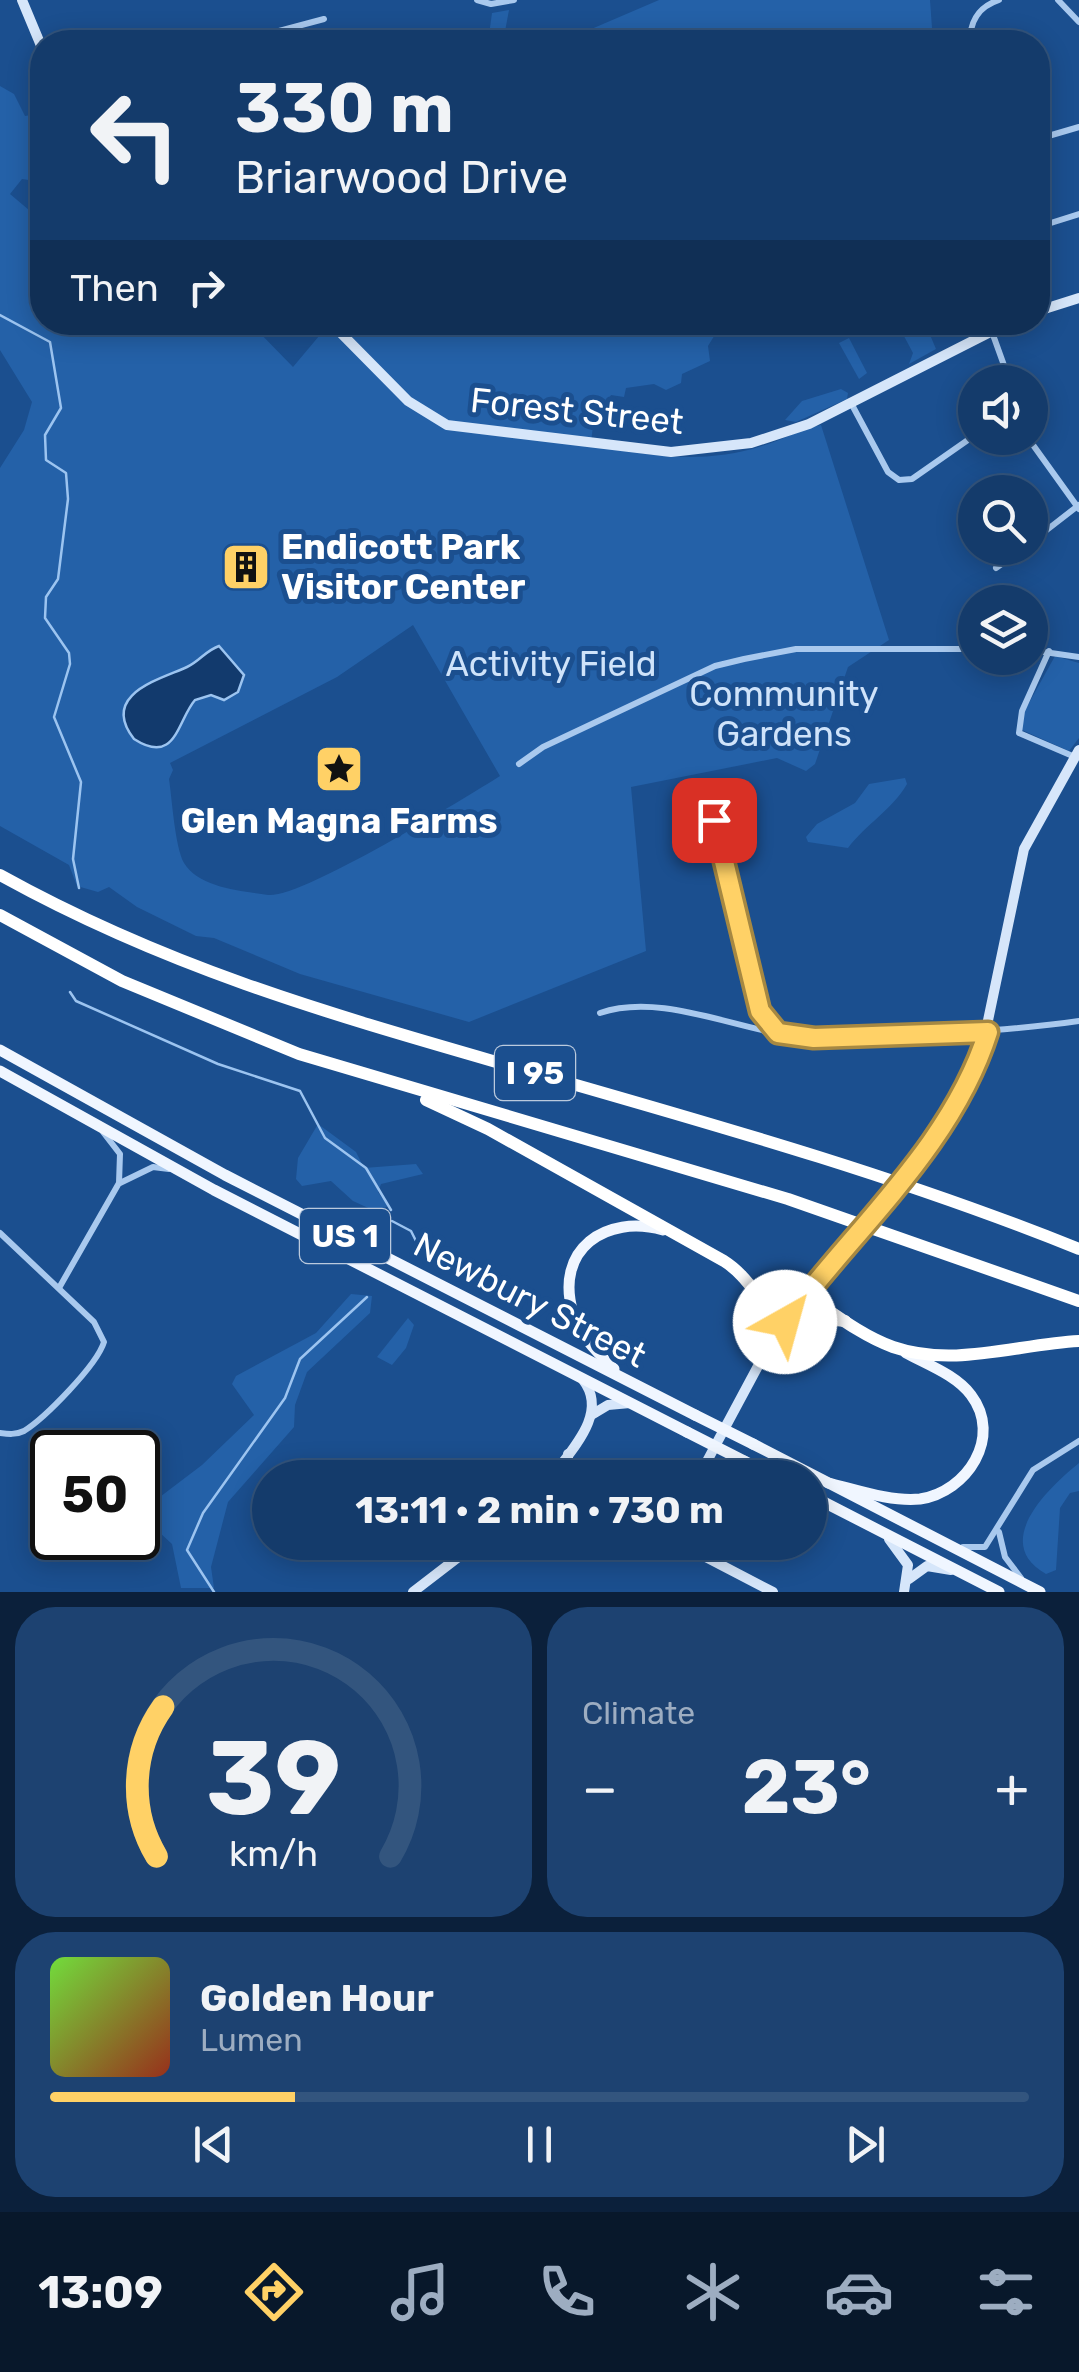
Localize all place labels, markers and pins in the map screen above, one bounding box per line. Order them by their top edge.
place label: Endicott Park Visitor Center [281,526,525,608]
building icon: Endicott Park Visitor Center [220,541,272,593]
place icon: Glen Magna Farms [313,743,365,795]
pin [672,778,757,863]
place label: Glen Magna Farms [180,800,498,842]

